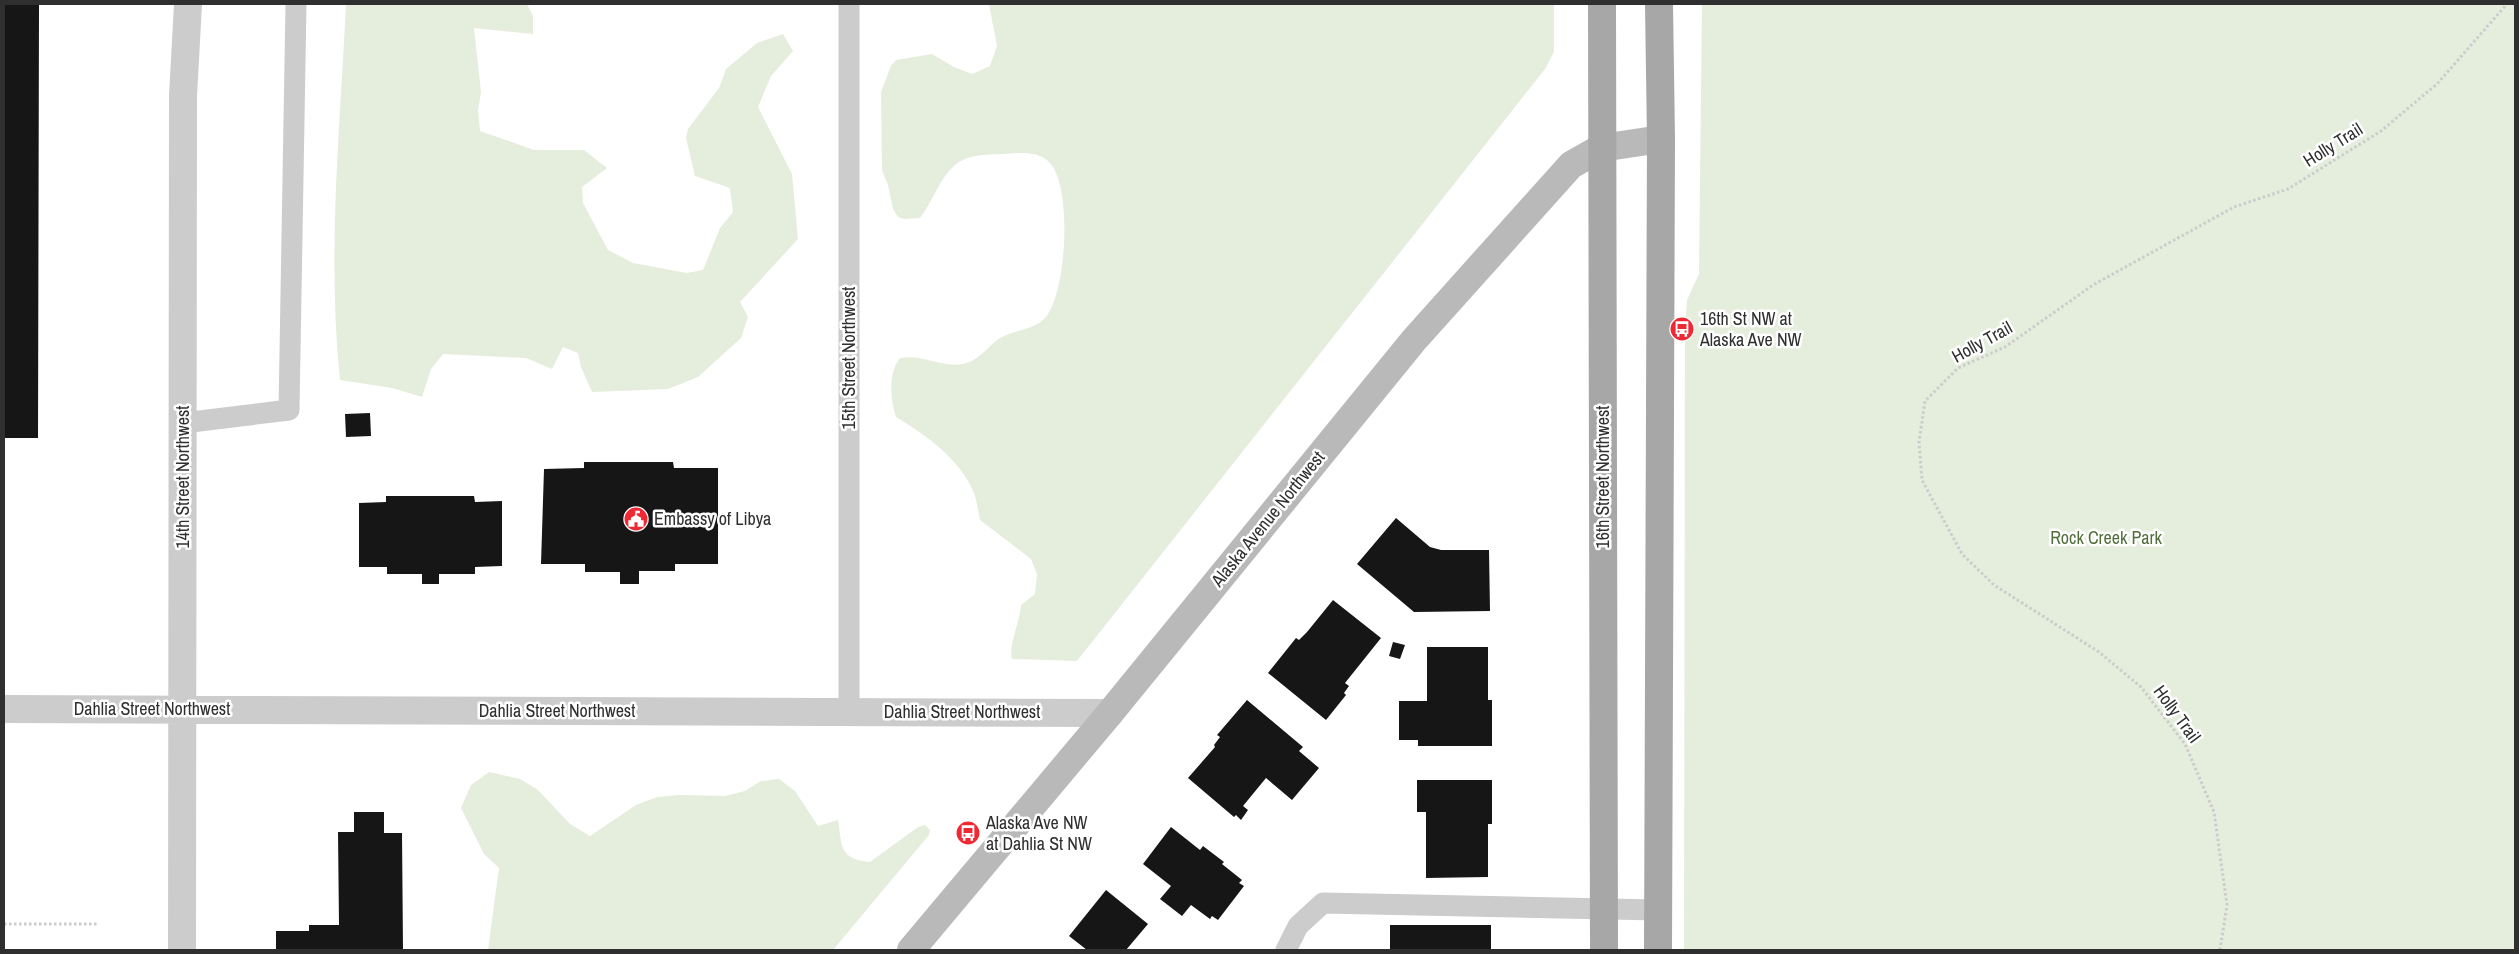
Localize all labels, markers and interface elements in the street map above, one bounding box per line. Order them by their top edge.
street label: Holly Trail [2298,117,2367,173]
street label: 15th Street Northwest [836,287,861,429]
place label: 16th St NW at Alaska Ave NW [1699,306,1802,352]
street label: Holly Trail [1947,315,2017,368]
bus stop icon: 16th St NW at Alaska Ave NW [1669,316,1695,342]
street label: 14th Street Northwest [170,406,195,548]
street label: 16th Street Northwest [1590,406,1615,548]
street label: Alaska Avenue Northwest [1204,446,1330,593]
public building icon: Embassy of Libya [623,506,649,532]
place label: Embassy of Libya [654,506,771,531]
park label: Rock Creek Park [2050,525,2162,550]
street label: Holly Trail [2148,680,2207,748]
street label: Dahlia Street Northwest [74,696,230,721]
street label: Dahlia Street Northwest [479,698,635,723]
street label: Dahlia Street Northwest [884,699,1040,724]
place label: Alaska Ave NW at Dahlia St NW [985,810,1092,856]
bus stop icon: Alaska Ave NW at Dahlia St NW [955,820,981,846]

